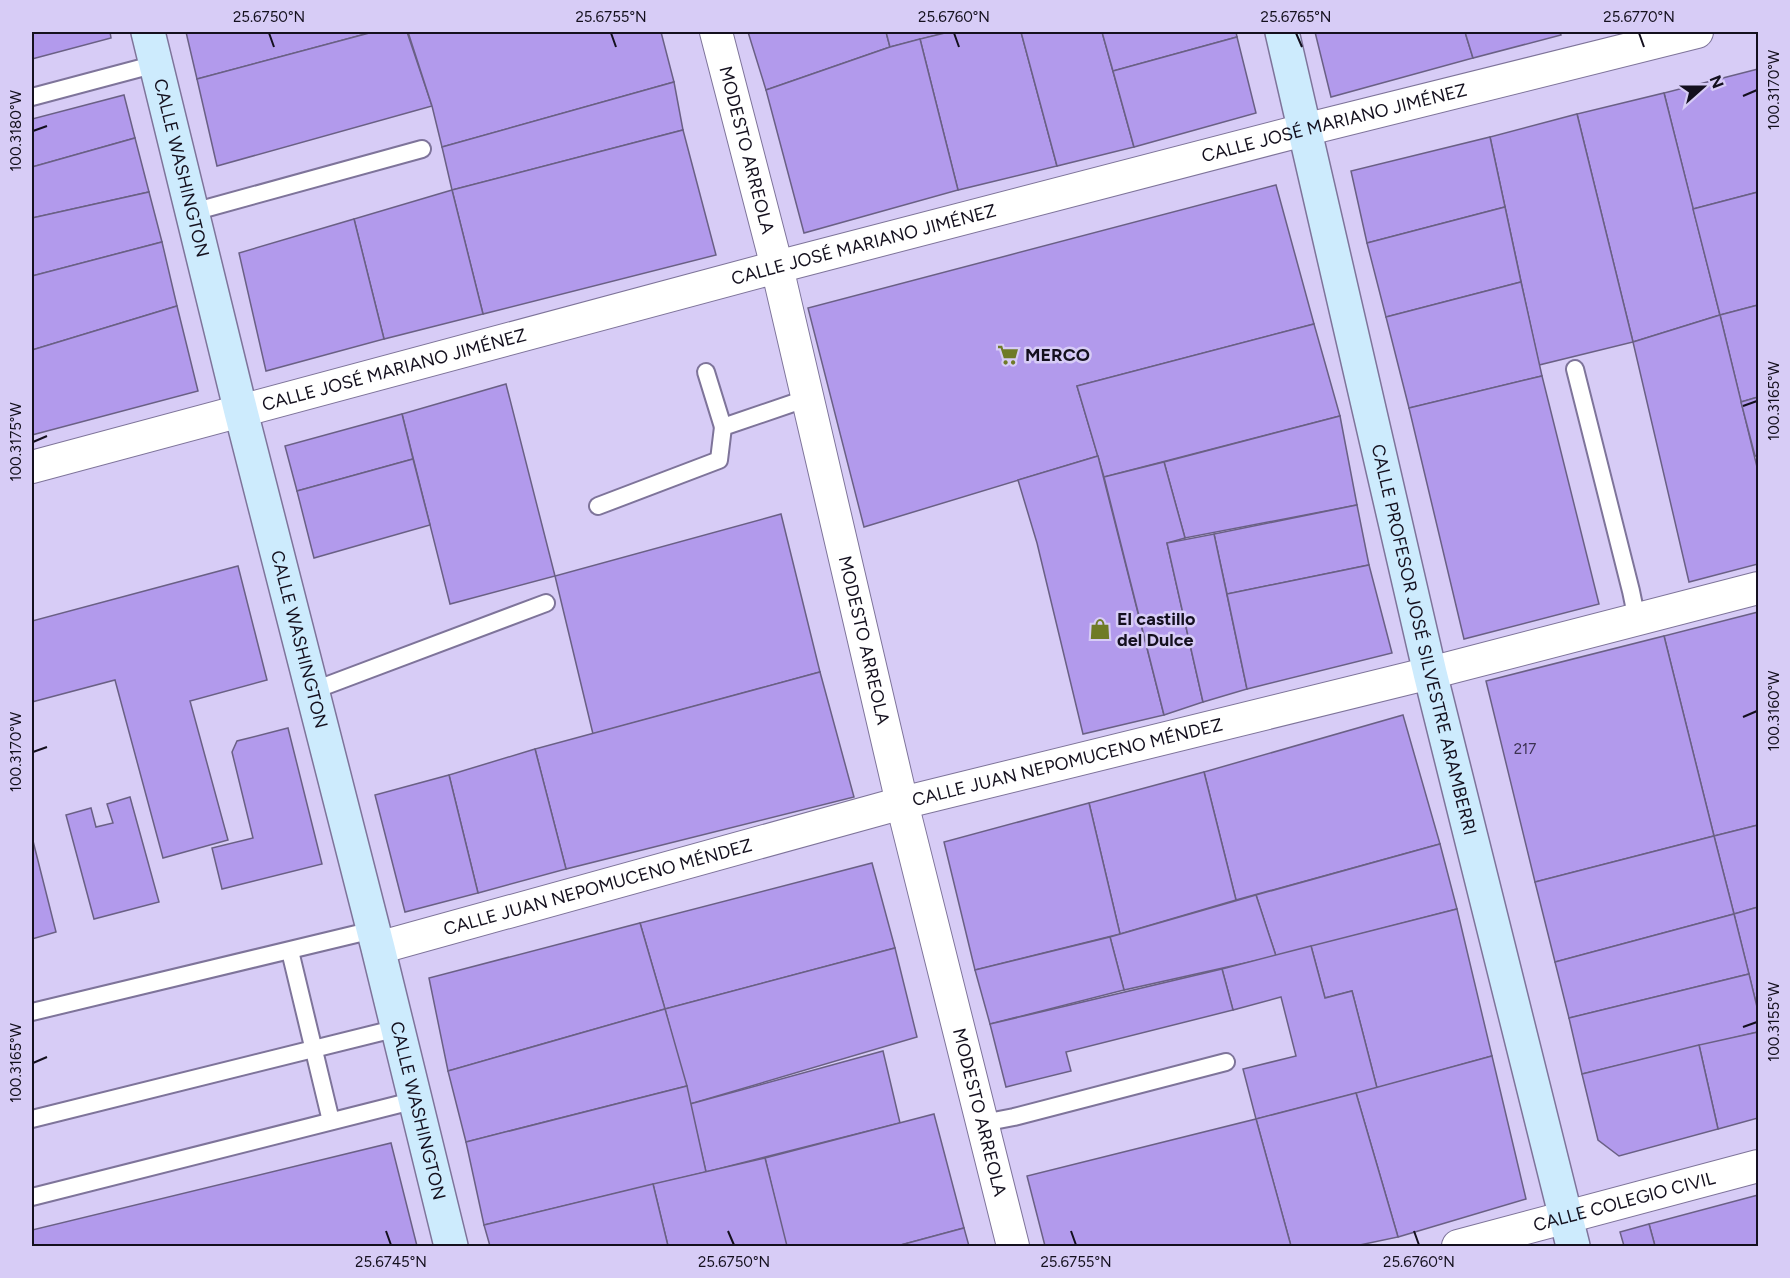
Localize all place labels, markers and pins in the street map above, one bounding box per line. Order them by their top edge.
supermarket icon: MERCO [996,343,1020,367]
place label: MERCO [1025,344,1090,366]
place label: El castillo del Dulce [1117,608,1195,651]
shop icon: El castillo del Dulce [1088,617,1112,641]

